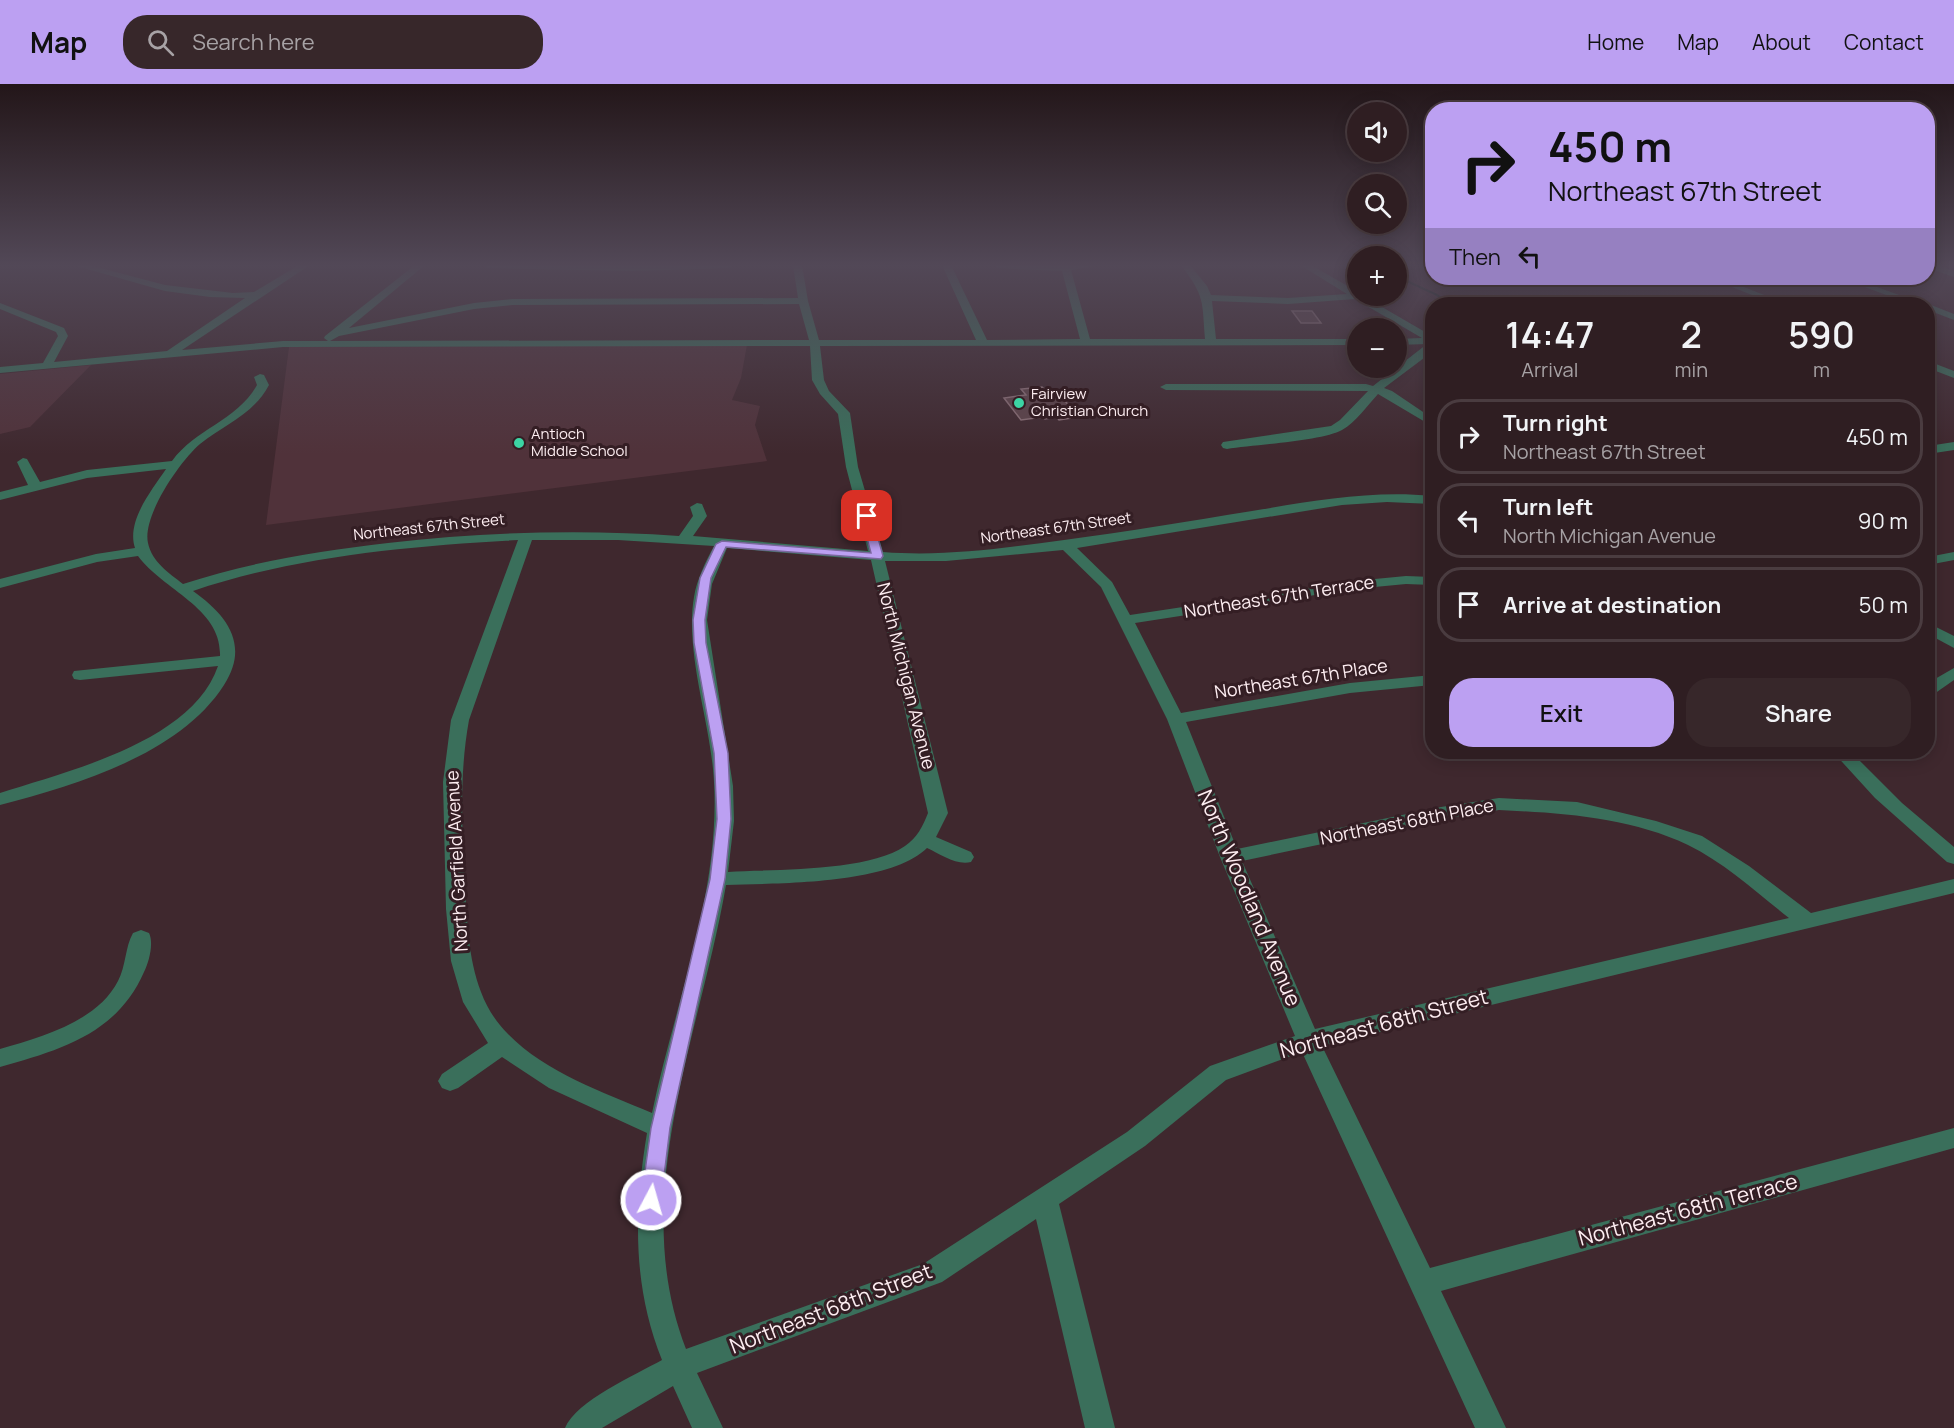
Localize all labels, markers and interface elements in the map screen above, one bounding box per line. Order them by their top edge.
search box [123,15,543,69]
text: Map [30,23,87,61]
icon: search [144,26,177,59]
text: Search here [192,27,315,57]
text: Home [1587,28,1644,56]
text: Map [1677,28,1719,56]
text: About [1752,28,1811,56]
text: Contact [1844,28,1924,56]
map controls [1347,102,1407,378]
button: sound [1347,102,1407,162]
text: 450 m [1548,117,1672,175]
icon: right [1449,126,1527,204]
text: Northeast 67th Street [1548,172,1822,209]
button: search [1347,174,1407,234]
icon: left [1513,240,1546,273]
text: Then [1449,242,1501,272]
button: + [1347,246,1407,306]
text: 14:47 [1505,310,1594,359]
text: 2 [1681,310,1702,359]
text: 590 [1788,310,1855,359]
button: − [1347,318,1407,378]
text: Arrival [1521,356,1578,383]
text: min [1675,356,1708,383]
text: m [1813,356,1830,383]
place label: Fairview Christian Church [1031,383,1148,421]
marker: Fairview Christian Church [1012,396,1026,410]
text: Turn right [1503,408,1608,438]
icon: right [1452,420,1485,453]
text: 450 m [1846,422,1908,452]
place label: Antioch Middle School [531,423,628,461]
marker: Antioch Middle School [512,436,526,450]
text: Northeast 67th Street [1503,438,1706,465]
pin [841,490,892,541]
text: Turn left [1503,492,1593,522]
icon: arrive [850,499,883,532]
icon: left [1452,504,1485,537]
text: 90 m [1858,506,1908,536]
street label: Northeast 67th Street [979,507,1133,548]
street label: Northeast 67th Street [352,508,506,545]
text: North Michigan Avenue [1503,522,1716,549]
street label: Northeast 67th Terrace [1182,569,1376,623]
street label: North Michigan Avenue [872,580,942,772]
icon: arrive [1452,588,1485,621]
text: Arrive at destination [1503,590,1721,620]
text: 50 m [1859,590,1908,620]
street label: Northeast 67th Place [1213,652,1389,704]
button: Exit [1449,678,1674,747]
button: Share [1686,678,1911,747]
street label: North Garfield Avenue [439,770,473,952]
street label: North Woodland Avenue [1192,785,1308,1010]
street label: Northeast 68th Place [1318,792,1496,850]
street label: Northeast 68th Street [1276,982,1491,1064]
street label: Northeast 68th Terrace [1575,1166,1801,1252]
position arrow [619,1168,683,1232]
street label: Northeast 68th Street [725,1257,936,1360]

